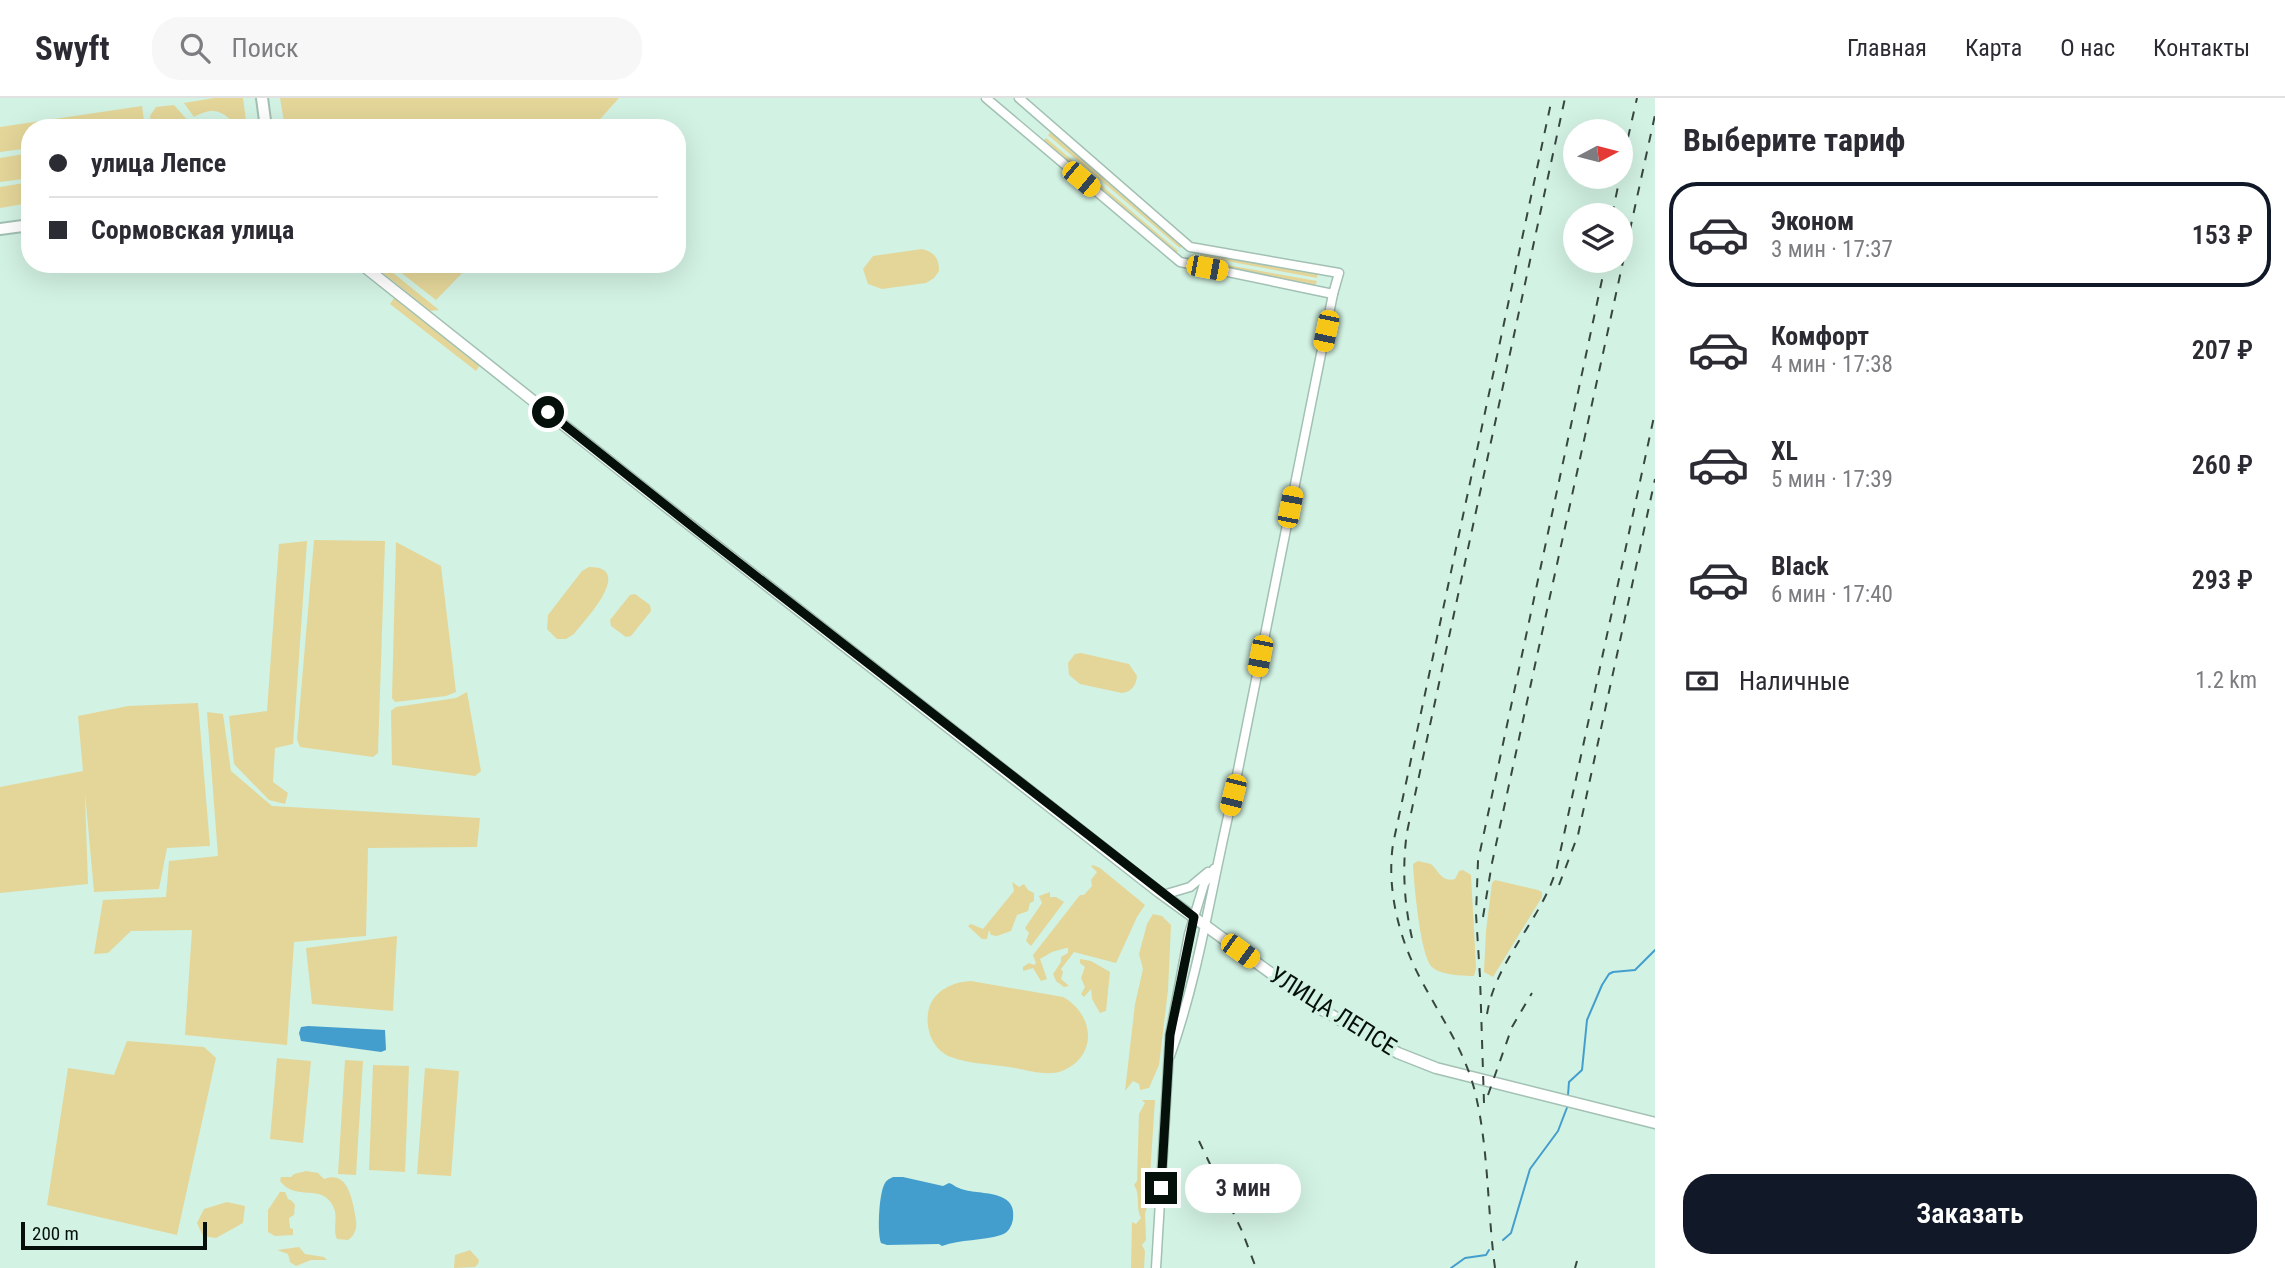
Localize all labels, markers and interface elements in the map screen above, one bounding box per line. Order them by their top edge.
search box [152,17,642,80]
text: Swyft [35,29,110,68]
icon: search [176,29,214,67]
text: Поиск [232,33,298,63]
text: Главная [1847,34,1927,62]
text: Карта [1965,34,2022,62]
text: О нас [2060,34,2115,62]
text: Контакты [2153,34,2250,62]
north arrow [1563,119,1633,189]
map controls [1563,119,1633,273]
text: Выберите тариф [1683,121,1905,159]
text: улица Лепсе [91,148,226,178]
car [1059,157,1104,201]
button: layers [1563,203,1633,273]
icon: car [1687,203,1750,266]
text: Эконом [1771,206,1854,236]
text: Сормовская улица [91,215,294,245]
text: 153 ₽ [2192,220,2253,250]
text: 3 мин · 17:37 [1771,236,1893,263]
car [1185,254,1230,282]
car [1312,308,1341,354]
icon: car [1687,318,1750,381]
text: Комфорт [1771,321,1869,351]
text: 207 ₽ [2192,335,2253,365]
text: 4 мин · 17:38 [1771,351,1893,378]
route start [532,396,564,428]
icon: car [1687,433,1750,496]
text: XL [1771,436,1798,466]
text: 260 ₽ [2192,450,2253,480]
text: 5 мин · 17:39 [1771,466,1893,493]
car [1276,484,1305,530]
icon: car [1687,548,1750,611]
text: Black [1771,551,1829,581]
text: 293 ₽ [2192,565,2253,595]
text: 6 мин · 17:40 [1771,581,1893,608]
car [1246,633,1275,679]
icon: cash [1683,662,1721,700]
text: Наличные [1739,666,1850,696]
text: 1.2 km [2195,667,2257,694]
car [1218,772,1249,818]
car [1217,930,1264,972]
street label: УЛИЦА ЛЕПСЕ [1264,961,1402,1061]
callout: 3 мин [1186,1164,1301,1212]
route end [1145,1172,1177,1204]
button: Заказать [1683,1174,2257,1254]
text: 3 мин [1215,1175,1271,1202]
scale bar [21,1219,206,1251]
text: 200 m [32,1222,79,1245]

